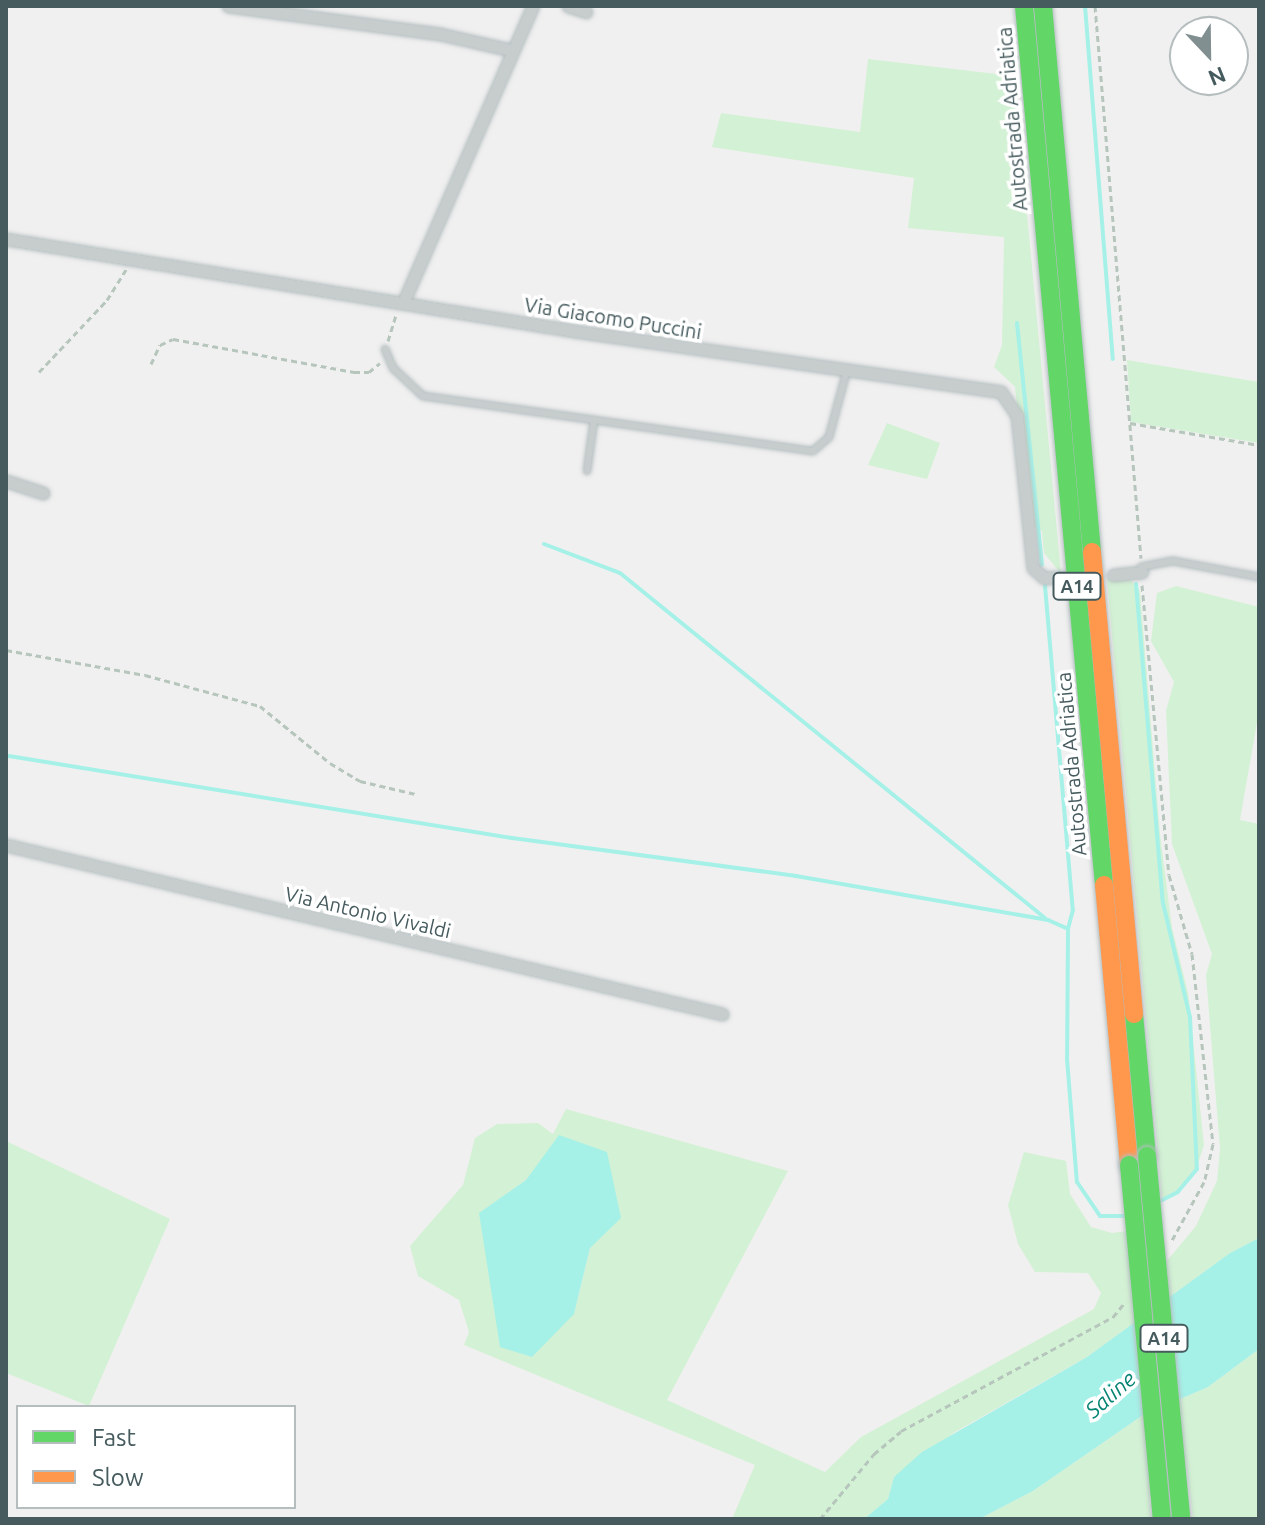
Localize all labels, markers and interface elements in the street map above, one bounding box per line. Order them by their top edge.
north arrow [1169,16,1249,96]
street label: Autostrada Adriatica [992,26,1032,212]
text: N [1205,62,1230,92]
street label: Via Giacomo Puccini [523,292,703,344]
road number: A14 [1051,572,1103,600]
street label: Autostrada Adriatica [1051,671,1091,857]
street label: Via Antonio Vivaldi [283,881,453,943]
road number: A14 [1138,1324,1190,1352]
water label: Saline [1079,1365,1141,1423]
legend [16,1405,296,1509]
text: Fast [92,1424,136,1451]
text: Slow [92,1464,144,1491]

